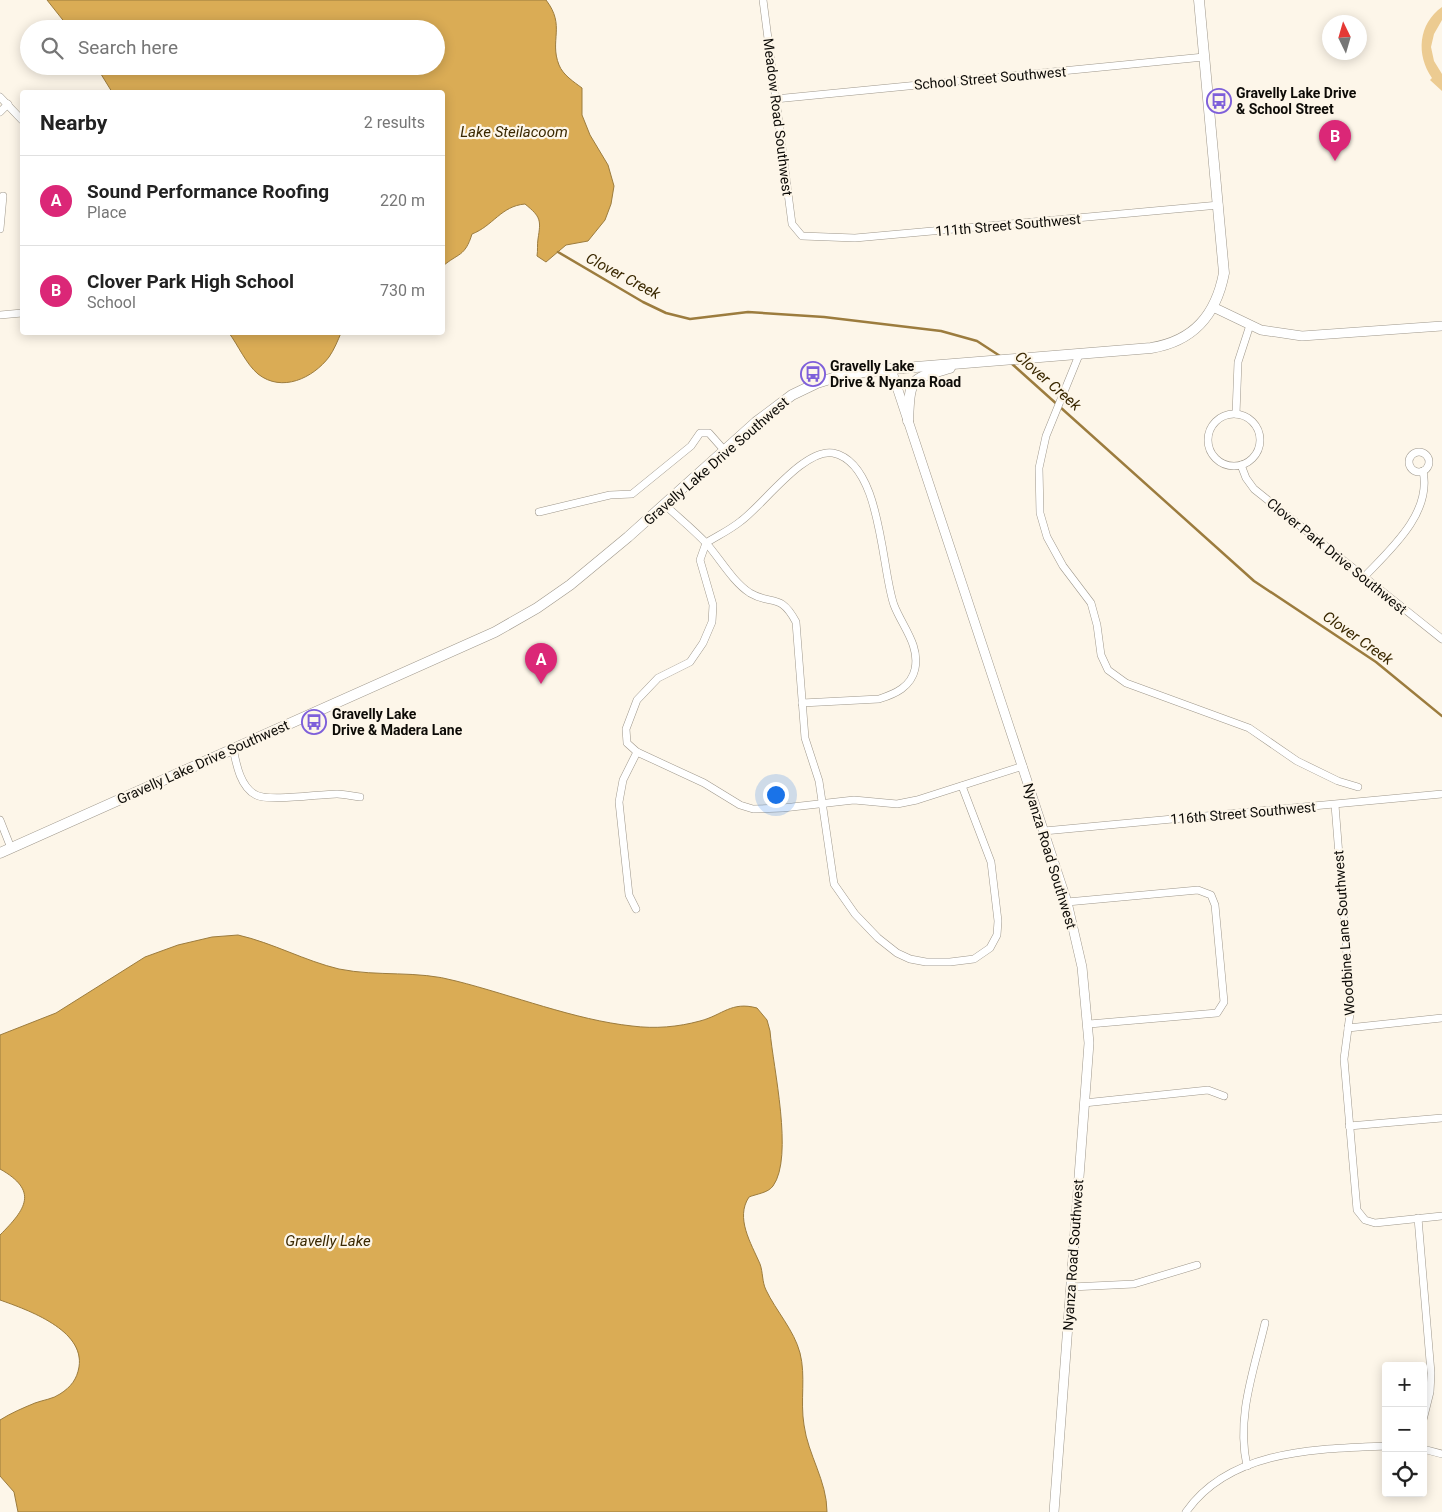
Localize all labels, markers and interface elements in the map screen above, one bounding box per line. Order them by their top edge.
north arrow [1322,15,1367,60]
search box [20,20,445,75]
icon: search [38,34,66,62]
text: Search here [78,36,178,59]
street label: Meadow Road Southwest [760,37,796,197]
street label: School Street Southwest [913,63,1067,93]
place label: Gravelly Lake Drive & School Street [1236,85,1357,117]
bus stop icon: Gravelly Lake Drive & School Street [1206,88,1232,114]
text: Nearby [40,111,107,135]
text: 2 results [364,113,425,132]
pin: B [1319,120,1351,161]
water label: Lake Steilacoom [460,123,568,141]
text: Sound Performance Roofing [87,180,329,203]
text: A [51,191,61,210]
text: 220 m [380,191,425,210]
text: Place [87,203,127,222]
street label: 111th Street Southwest [935,211,1082,239]
water label: Clover Creek [583,249,664,303]
text: Clover Park High School [87,270,294,293]
text: B [51,281,61,300]
text: 730 m [380,281,425,300]
text: School [87,293,136,312]
water label: Clover Creek [1011,347,1085,415]
place label: Gravelly Lake Drive & Nyanza Road [830,358,961,390]
bus stop icon: Gravelly Lake Drive & Nyanza Road [800,361,826,387]
street label: Gravelly Lake Drive Southwest [640,394,792,528]
street label: Clover Park Drive Southwest [1264,495,1411,618]
water label: Clover Creek [1319,607,1397,669]
pin: A [525,643,557,684]
place label: Gravelly Lake Drive & Madera Lane [332,706,463,738]
bus stop icon: Gravelly Lake Drive & Madera Lane [301,709,327,735]
street label: Gravelly Lake Drive Southwest [115,717,292,807]
street label: Nyanza Road Southwest [1020,781,1080,931]
your location [763,782,789,808]
street label: 116th Street Southwest [1170,799,1317,827]
street label: Woodbine Lane Southwest [1330,849,1358,1016]
street label: Nyanza Road Southwest [1060,1178,1086,1331]
water label: Gravelly Lake [285,1232,371,1250]
map controls [1382,1362,1427,1497]
button: + [1382,1362,1427,1407]
button: − [1382,1407,1427,1452]
button: locate [1382,1452,1427,1497]

